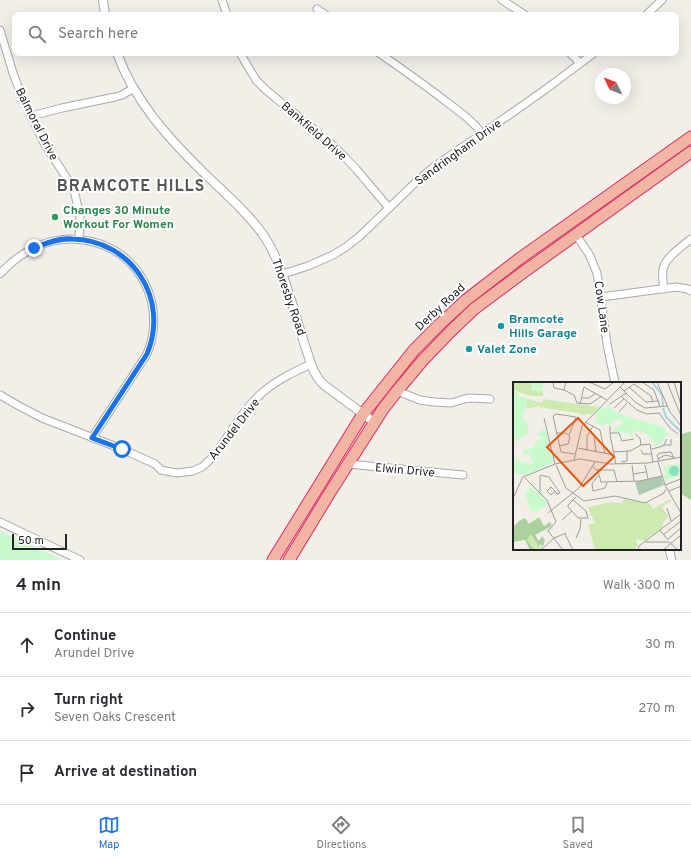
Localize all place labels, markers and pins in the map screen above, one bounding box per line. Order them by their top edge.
place label: Changes 30 Minute Workout For Women [63,203,174,233]
marker: Changes 30 Minute Workout For Women [50,212,60,222]
place label: Bramcote Hills Garage [509,312,577,342]
marker: Bramcote Hills Garage [496,321,506,331]
place label: Valet Zone [477,342,537,358]
marker: Valet Zone [464,344,474,354]

